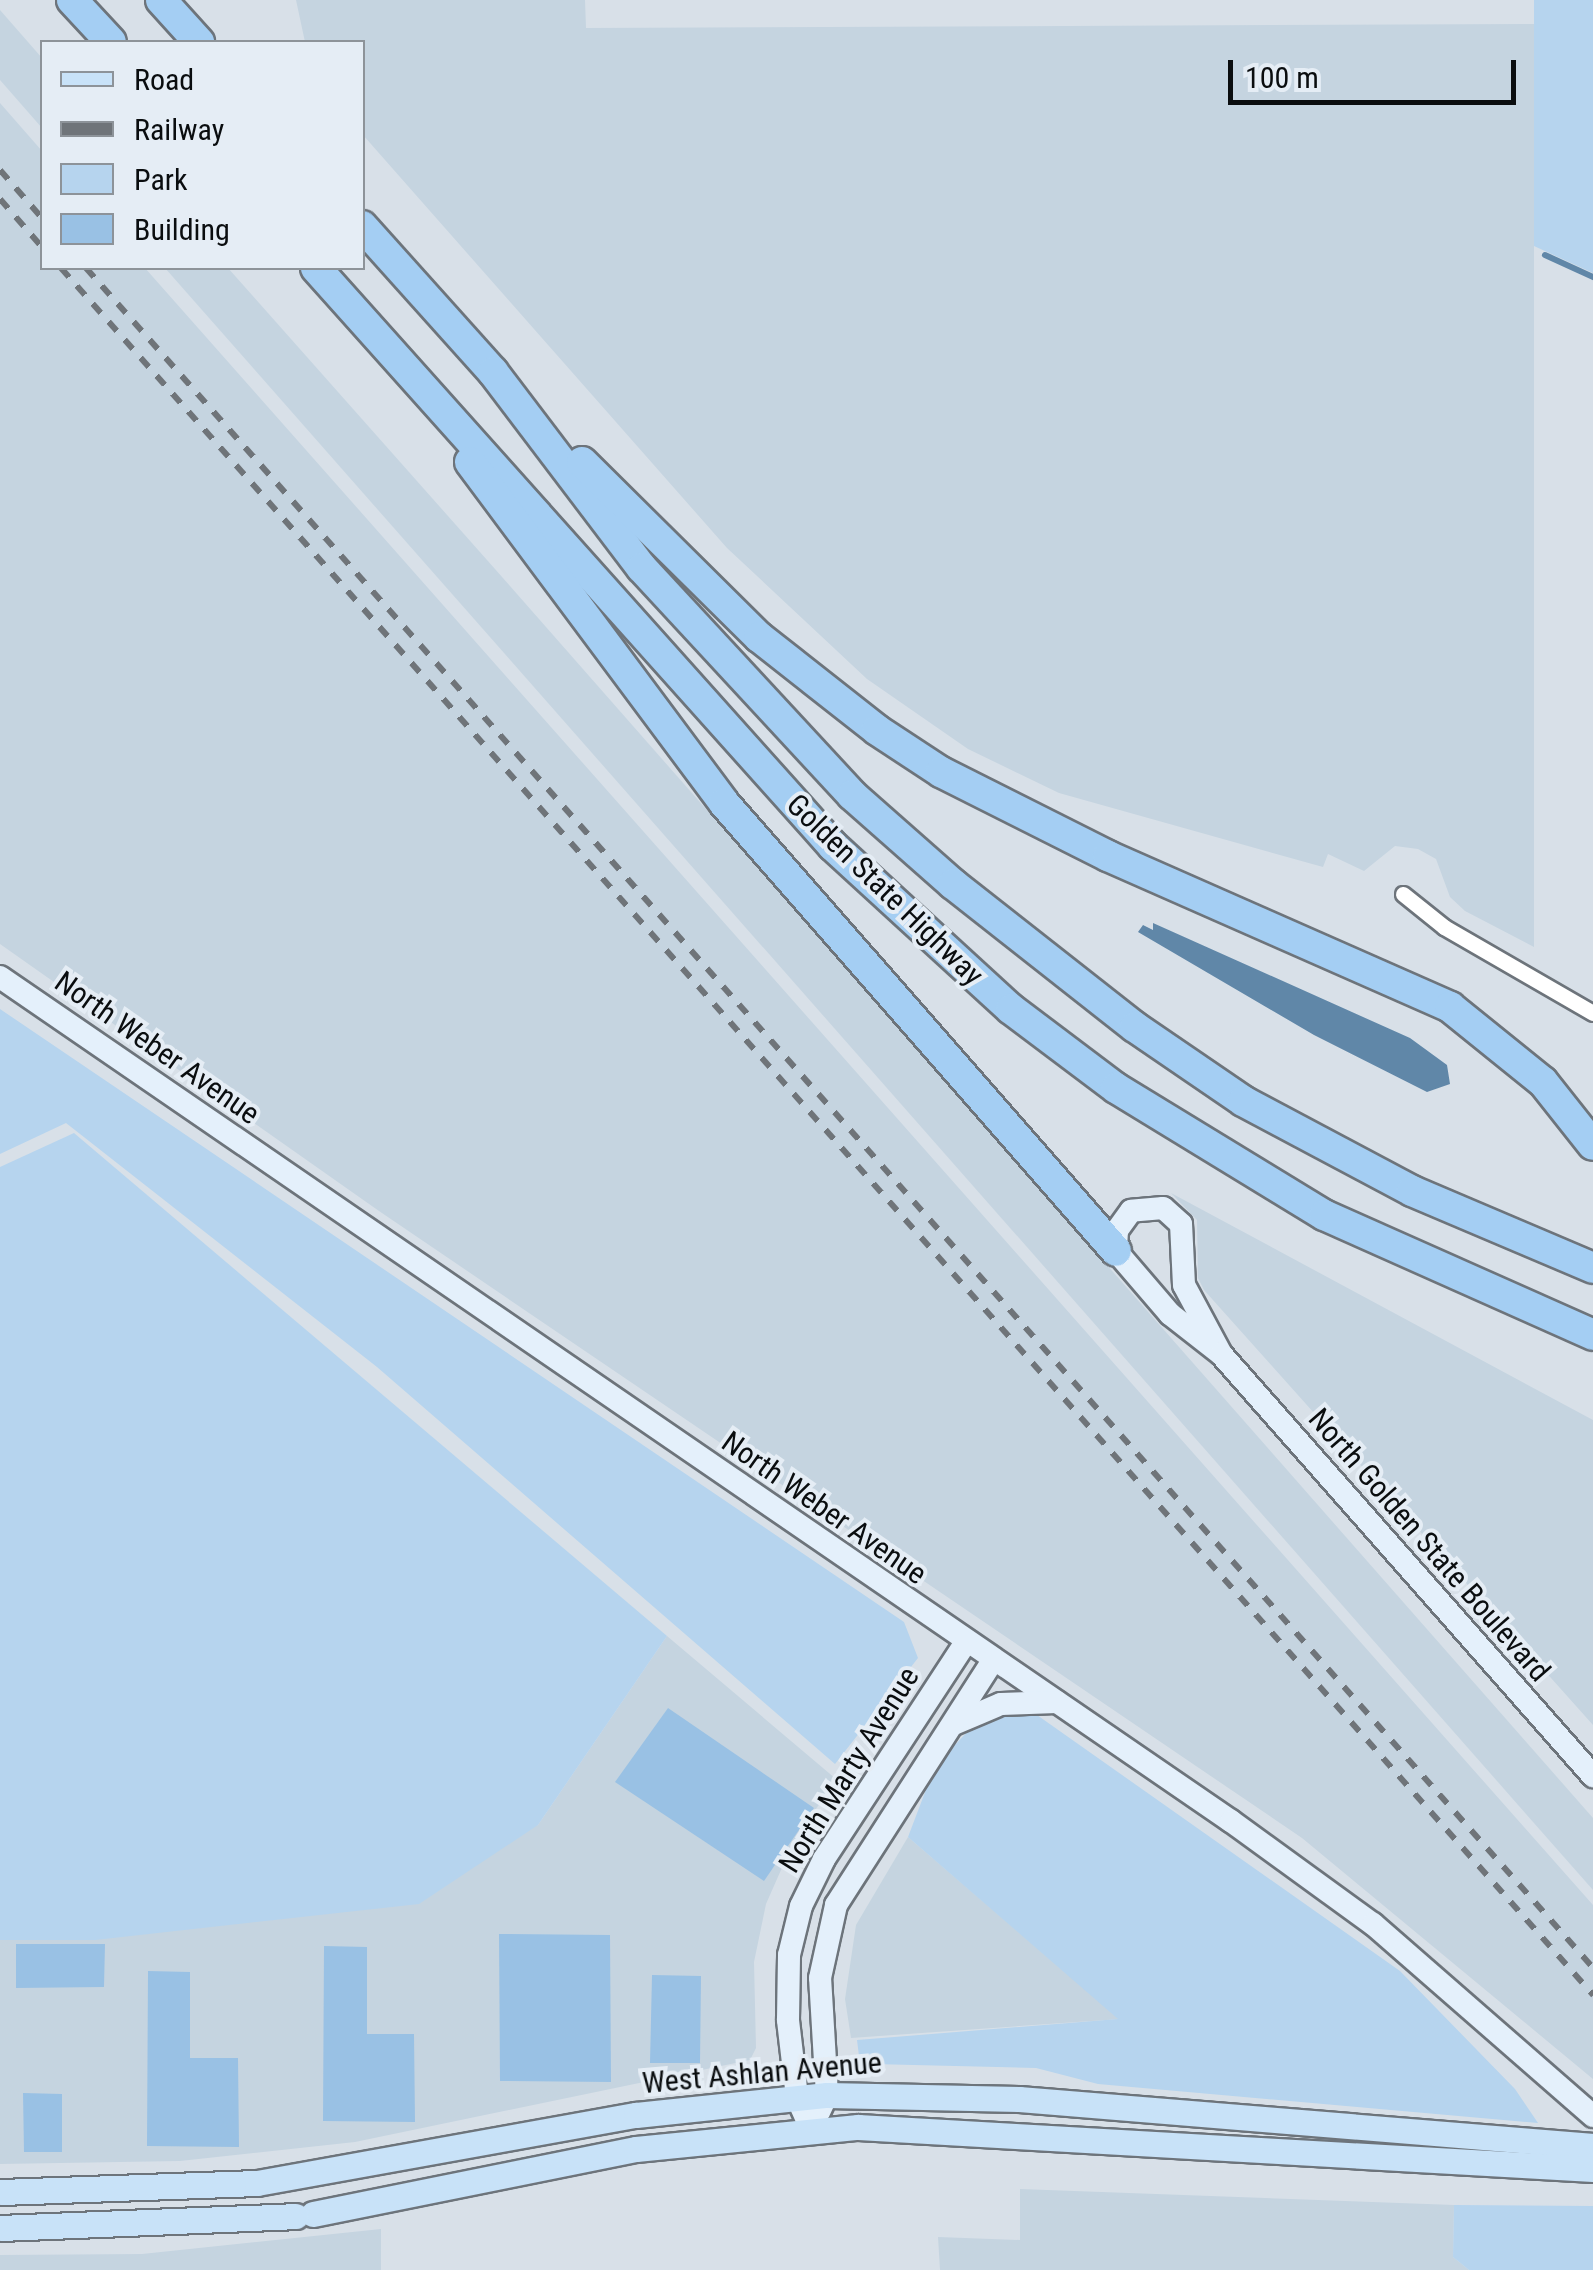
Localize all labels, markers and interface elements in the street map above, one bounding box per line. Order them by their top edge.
legend [40,40,365,270]
scale bar [1233,40,1520,102]
text: 100 m [1245,60,1319,95]
text: Road [134,62,194,97]
text: Railway [134,112,224,147]
text: Park [134,162,188,197]
text: Building [134,212,230,247]
street label: Golden State Highway [779,787,991,993]
street label: North Weber Avenue [48,964,266,1132]
street label: North Golden State Boulevard [1301,1401,1557,1689]
street label: North Weber Avenue [715,1424,933,1592]
street label: North Marty Avenue [771,1661,927,1879]
street label: West Ashlan Avenue [641,2045,883,2101]

